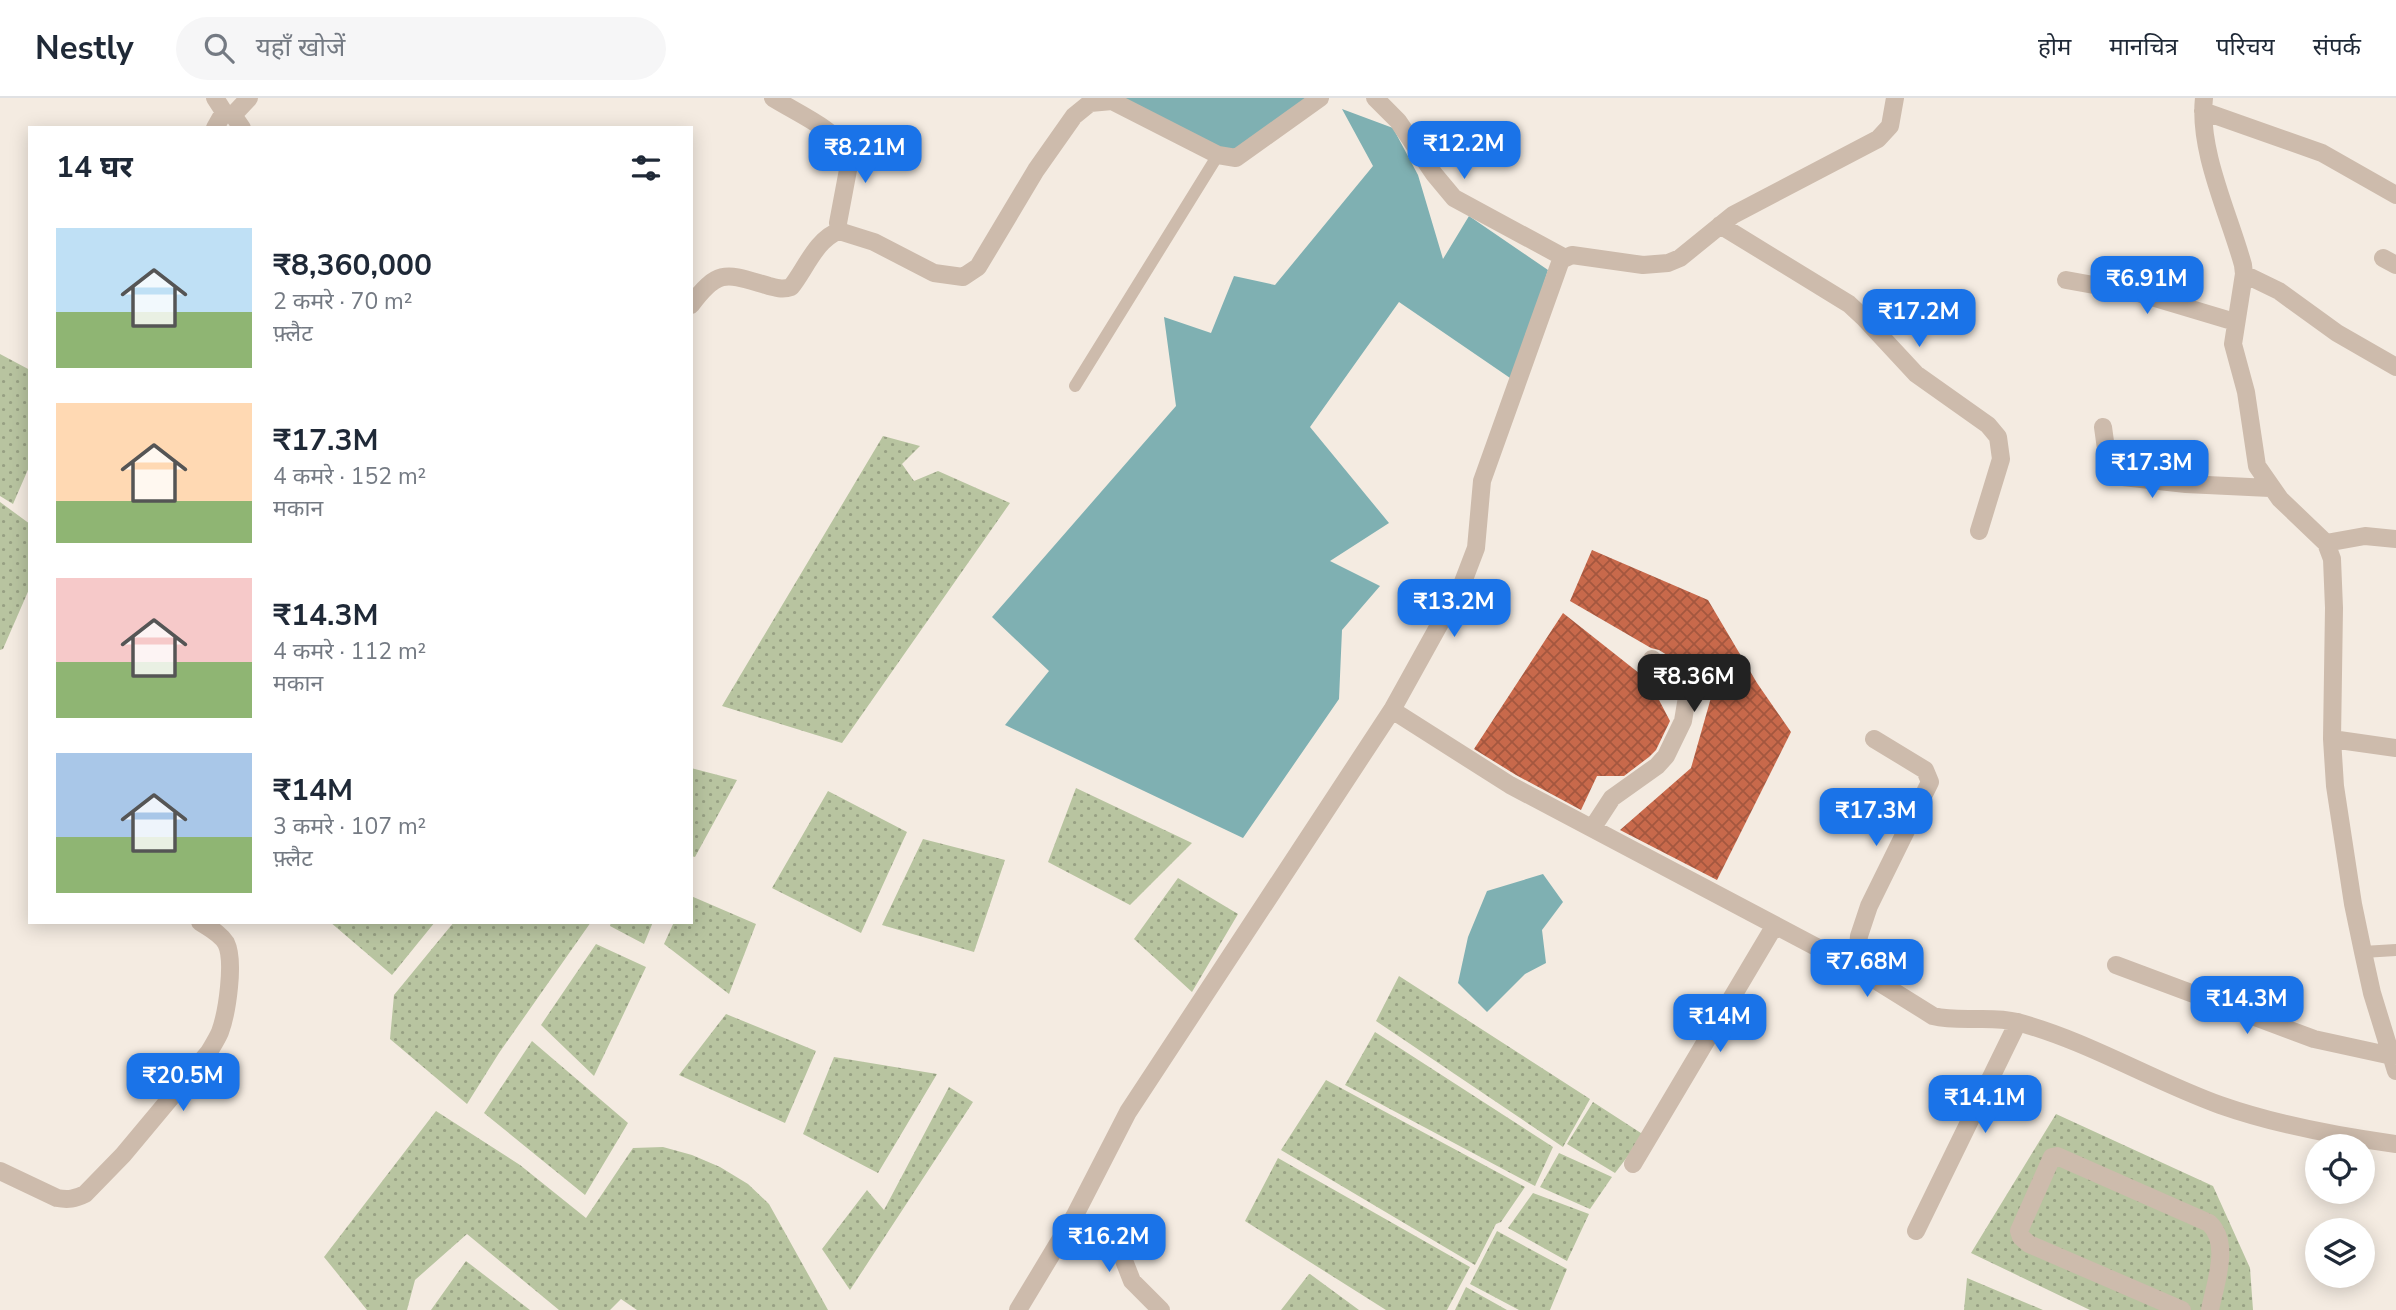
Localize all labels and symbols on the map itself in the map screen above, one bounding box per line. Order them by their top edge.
pin: ₹12.2M [1407,122,1521,181]
pin: ₹8.21M [808,126,922,185]
pin: ₹6.91M [2090,256,2204,316]
pin: ₹17.2M [1862,289,1976,349]
pin: ₹17.3M [2095,440,2209,500]
pin: ₹13.2M [1397,580,1511,639]
pin: ₹8.36M [1637,654,1751,714]
pin: ₹17.3M [1819,788,1933,848]
pin: ₹7.68M [1810,940,1924,999]
pin: ₹14.3M [2190,976,2304,1036]
pin: ₹14M [1679,995,1761,1054]
pin: ₹20.5M [126,1054,240,1113]
pin: ₹14.1M [1928,1076,2042,1135]
pin: ₹16.2M [1052,1214,1166,1274]

